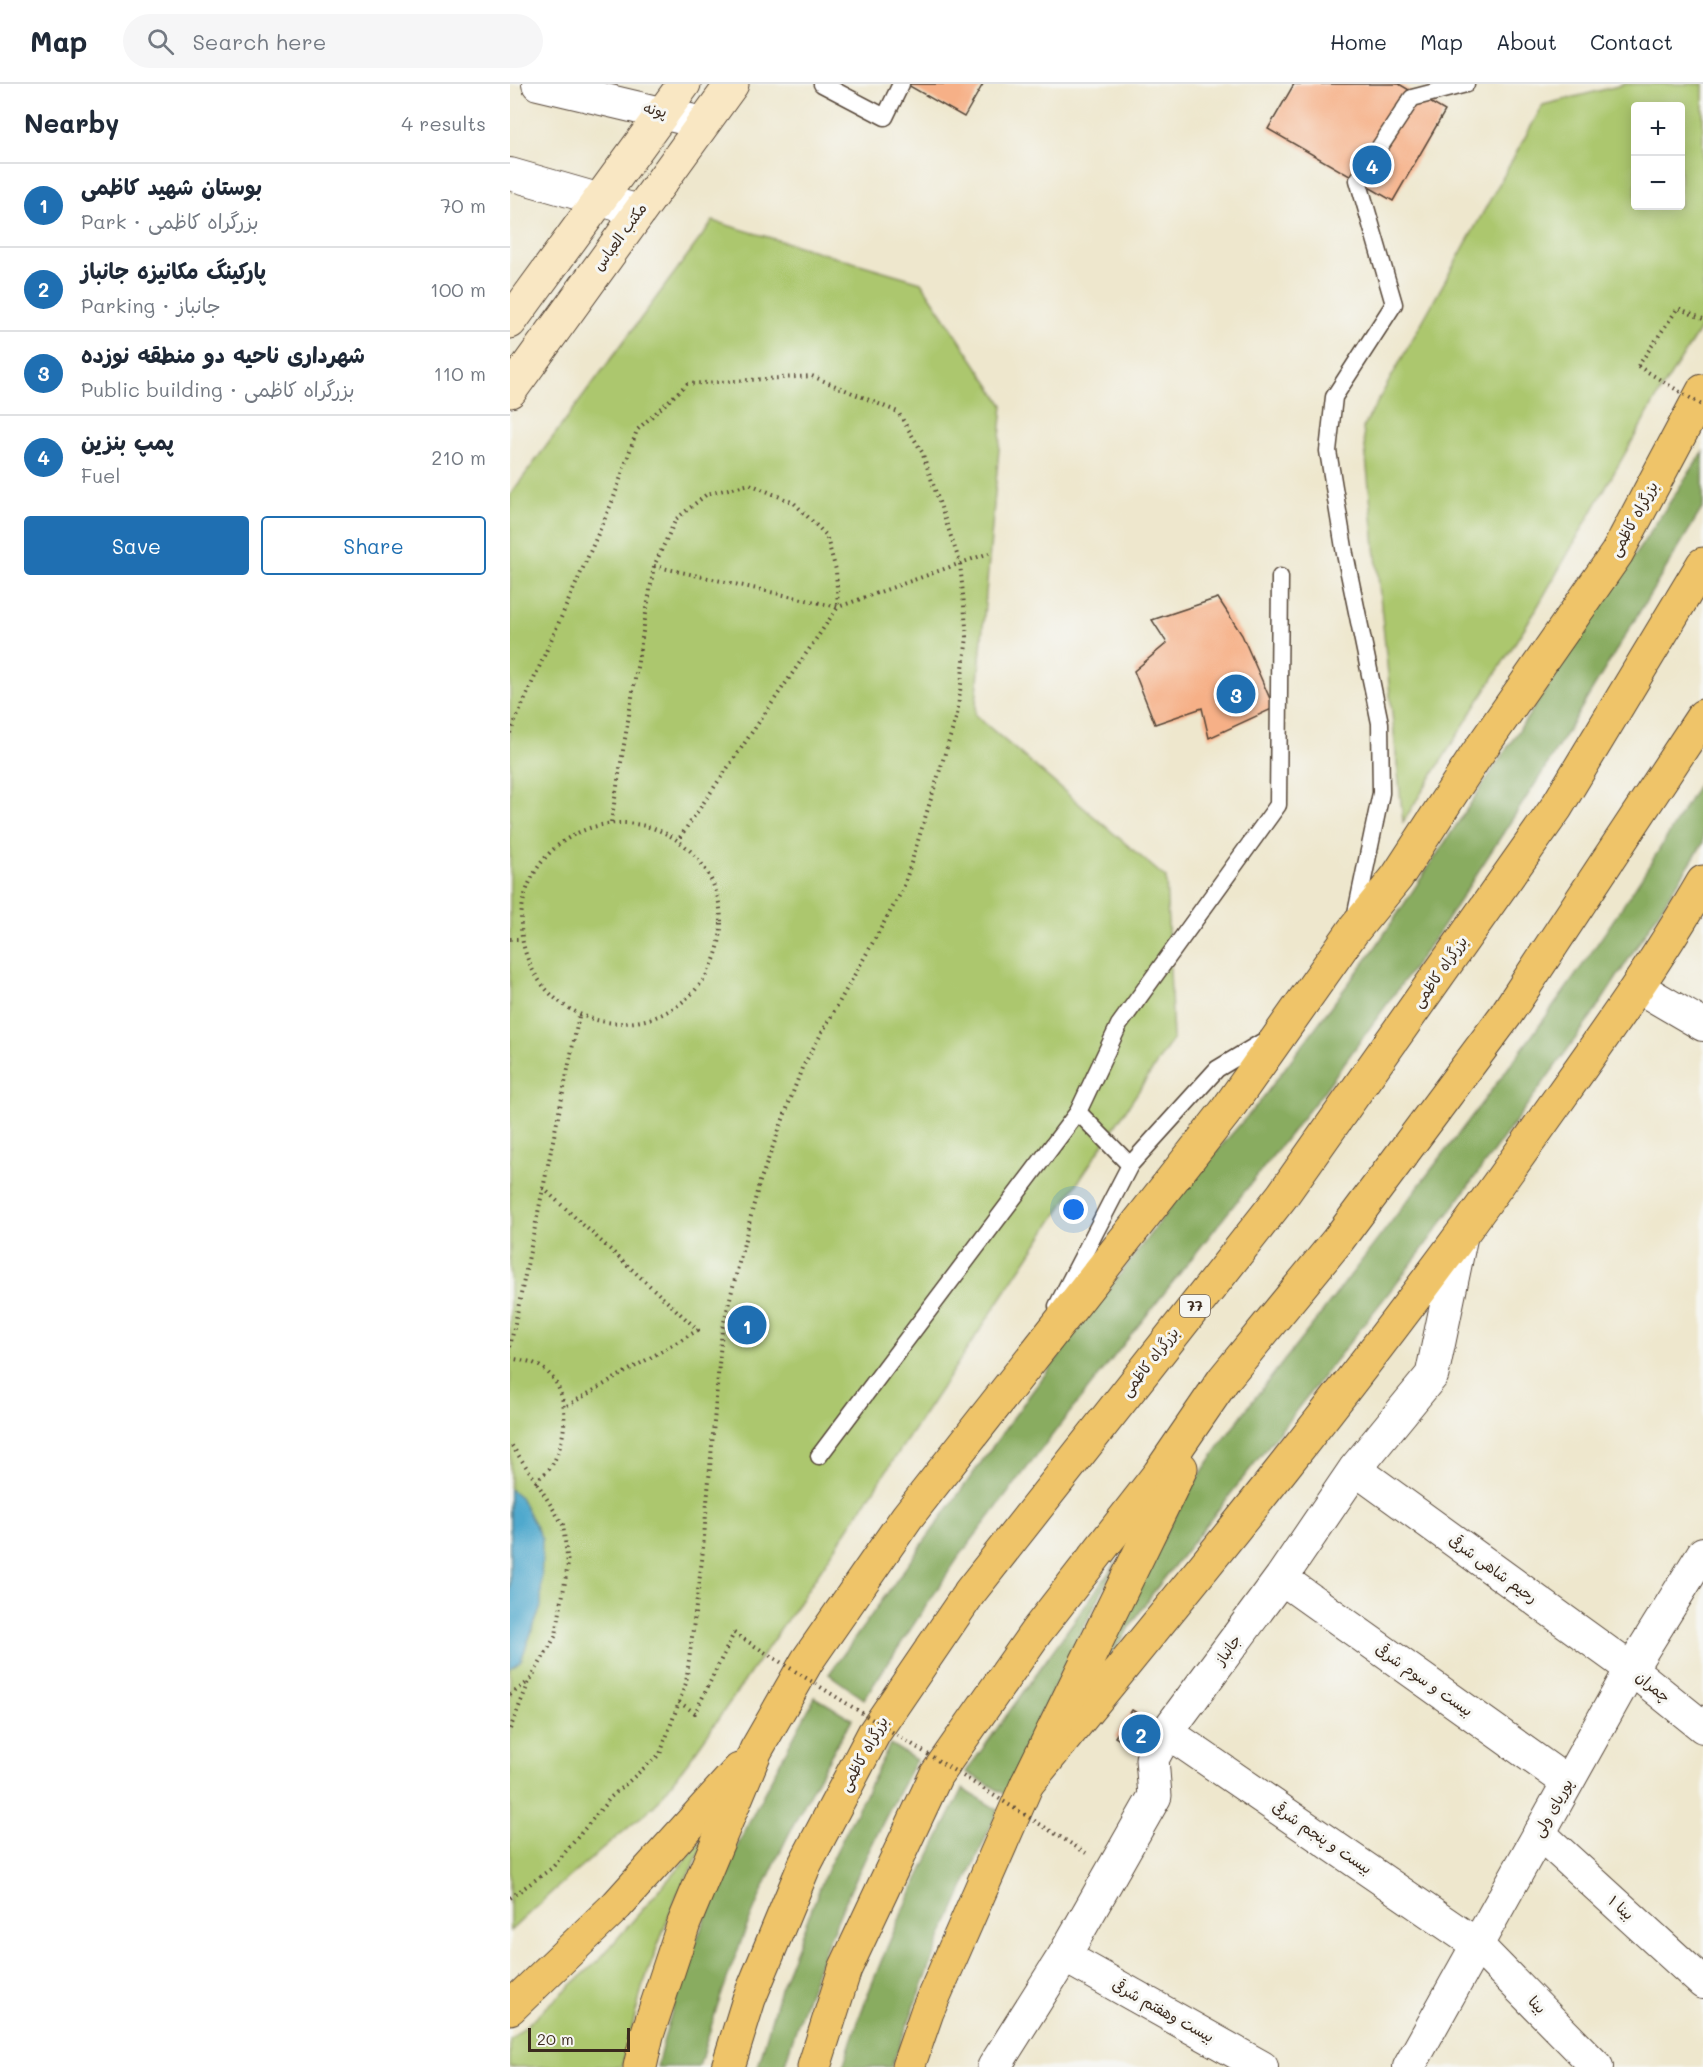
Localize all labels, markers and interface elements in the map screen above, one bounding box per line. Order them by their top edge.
search box [123,14,543,68]
text: Map [30,23,87,59]
icon: search [144,25,177,58]
text: Search here [192,27,326,56]
text: Home [1330,28,1387,55]
text: Map [1420,28,1463,55]
text: About [1496,28,1557,55]
text: Contact [1590,28,1673,55]
street label: پونه [641,97,669,122]
map controls [1631,102,1685,210]
button: + [1631,102,1685,156]
text: Nearby [24,106,119,140]
text: 4 results [401,110,486,136]
pin: 4 [1352,142,1392,188]
button: − [1631,156,1685,210]
text: بوستان شهید کاظمی [81,172,262,201]
text: 1 [39,192,48,218]
text: 70 m [440,192,486,218]
street label: مکتب العباس [588,198,651,274]
text: Park · بزرگراه کاظمی [81,208,259,234]
text: پارکینگ مکانیزه جانباز [81,256,266,285]
text: 2 [38,276,49,302]
text: 100 m [430,276,486,302]
text: Parking · جانباز [81,292,221,318]
text: شهرداری ناحیه دو منطقه نوزده [81,340,365,369]
text: 3 [38,360,50,386]
text: 110 m [433,360,486,386]
text: Public building · بزرگراه کاظمی [81,376,355,402]
text: پمپ بنزین [81,427,174,456]
text: 4 [37,444,50,470]
text: 210 m [431,444,486,470]
text: Fuel [81,462,121,488]
street label: بزرگراه کاظمی [1604,477,1663,560]
button: Save [24,516,249,575]
button: Share [261,516,486,575]
pin: 3 [1216,672,1256,716]
street label: بزرگراه کاظمی [1407,932,1472,1012]
your location [1059,1195,1088,1224]
road number: 77 [1180,1295,1210,1317]
pin: 1 [728,1302,766,1348]
street label: بزرگراه کاظمی [1116,1323,1183,1401]
street label: رحیم شاهی شرقی [1444,1529,1542,1609]
street label: جانباز [1209,1630,1245,1669]
street label: بیست و سوم شرقی [1370,1638,1477,1723]
street label: چمران [1632,1666,1675,1707]
street label: بزرگراه کاظمی [834,1712,893,1795]
pin: 2 [1122,1712,1160,1756]
street label: پوریای ولی [1527,1775,1578,1841]
street label: بیست و پنجم شرقی [1267,1796,1376,1880]
street label: بینا ۱ [1605,1891,1639,1924]
street label: بیست وهفتم شرقی [1108,1974,1218,2049]
street label: بینا [1524,1991,1551,2018]
scale bar [528,2025,630,2052]
text: 20 m [537,2028,574,2049]

